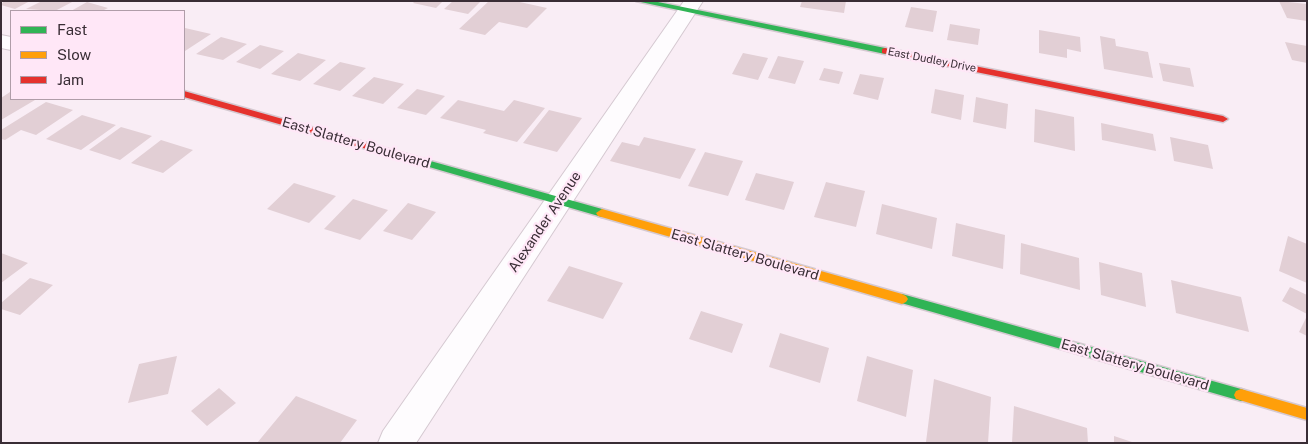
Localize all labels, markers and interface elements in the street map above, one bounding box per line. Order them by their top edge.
legend [10,10,185,100]
text: Fast [57,21,87,38]
street label: East Dudley Drive [887,45,977,75]
text: Slow [57,46,91,63]
text: Jam [57,71,84,88]
street label: East Slattery Boulevard [280,114,432,172]
street label: Alexander Avenue [505,168,585,276]
street label: East Slattery Boulevard [669,226,821,284]
street label: East Slattery Boulevard [1059,336,1211,394]

